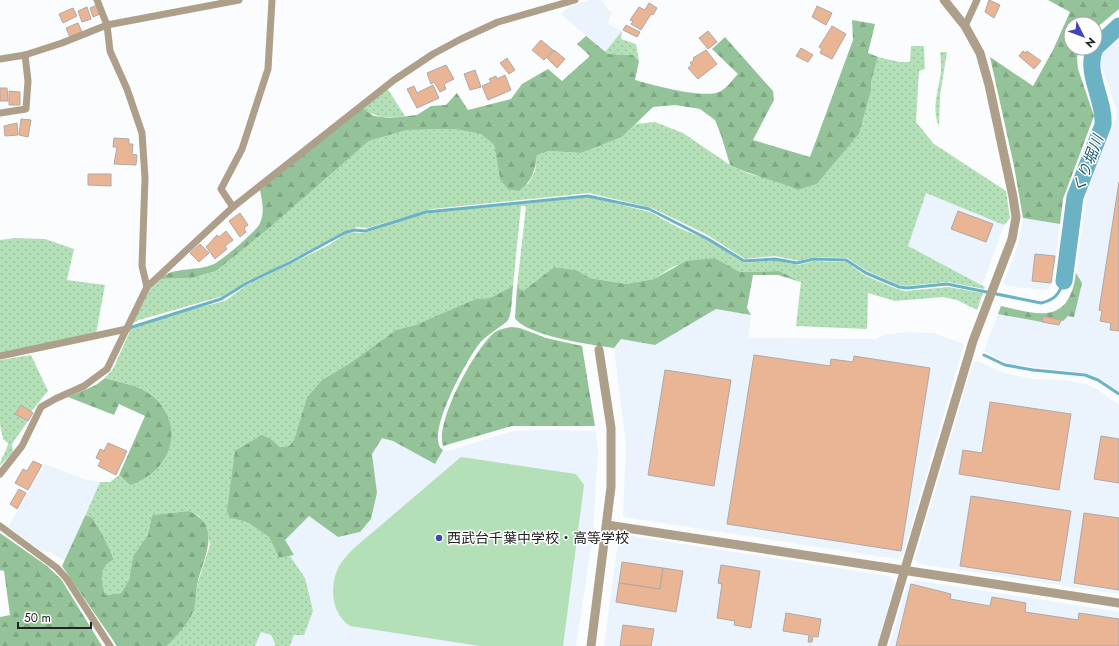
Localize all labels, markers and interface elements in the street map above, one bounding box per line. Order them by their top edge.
north arrow [1063,16,1103,56]
text: N [1082,34,1099,51]
water label: くり堀川 [1067,130,1110,196]
place label: 西武台千葉中学校・高等学校 [447,528,629,548]
marker: 西武台千葉中学校・高等学校 [434,533,444,543]
scale bar [18,604,91,630]
text: 50 m [24,609,51,627]

